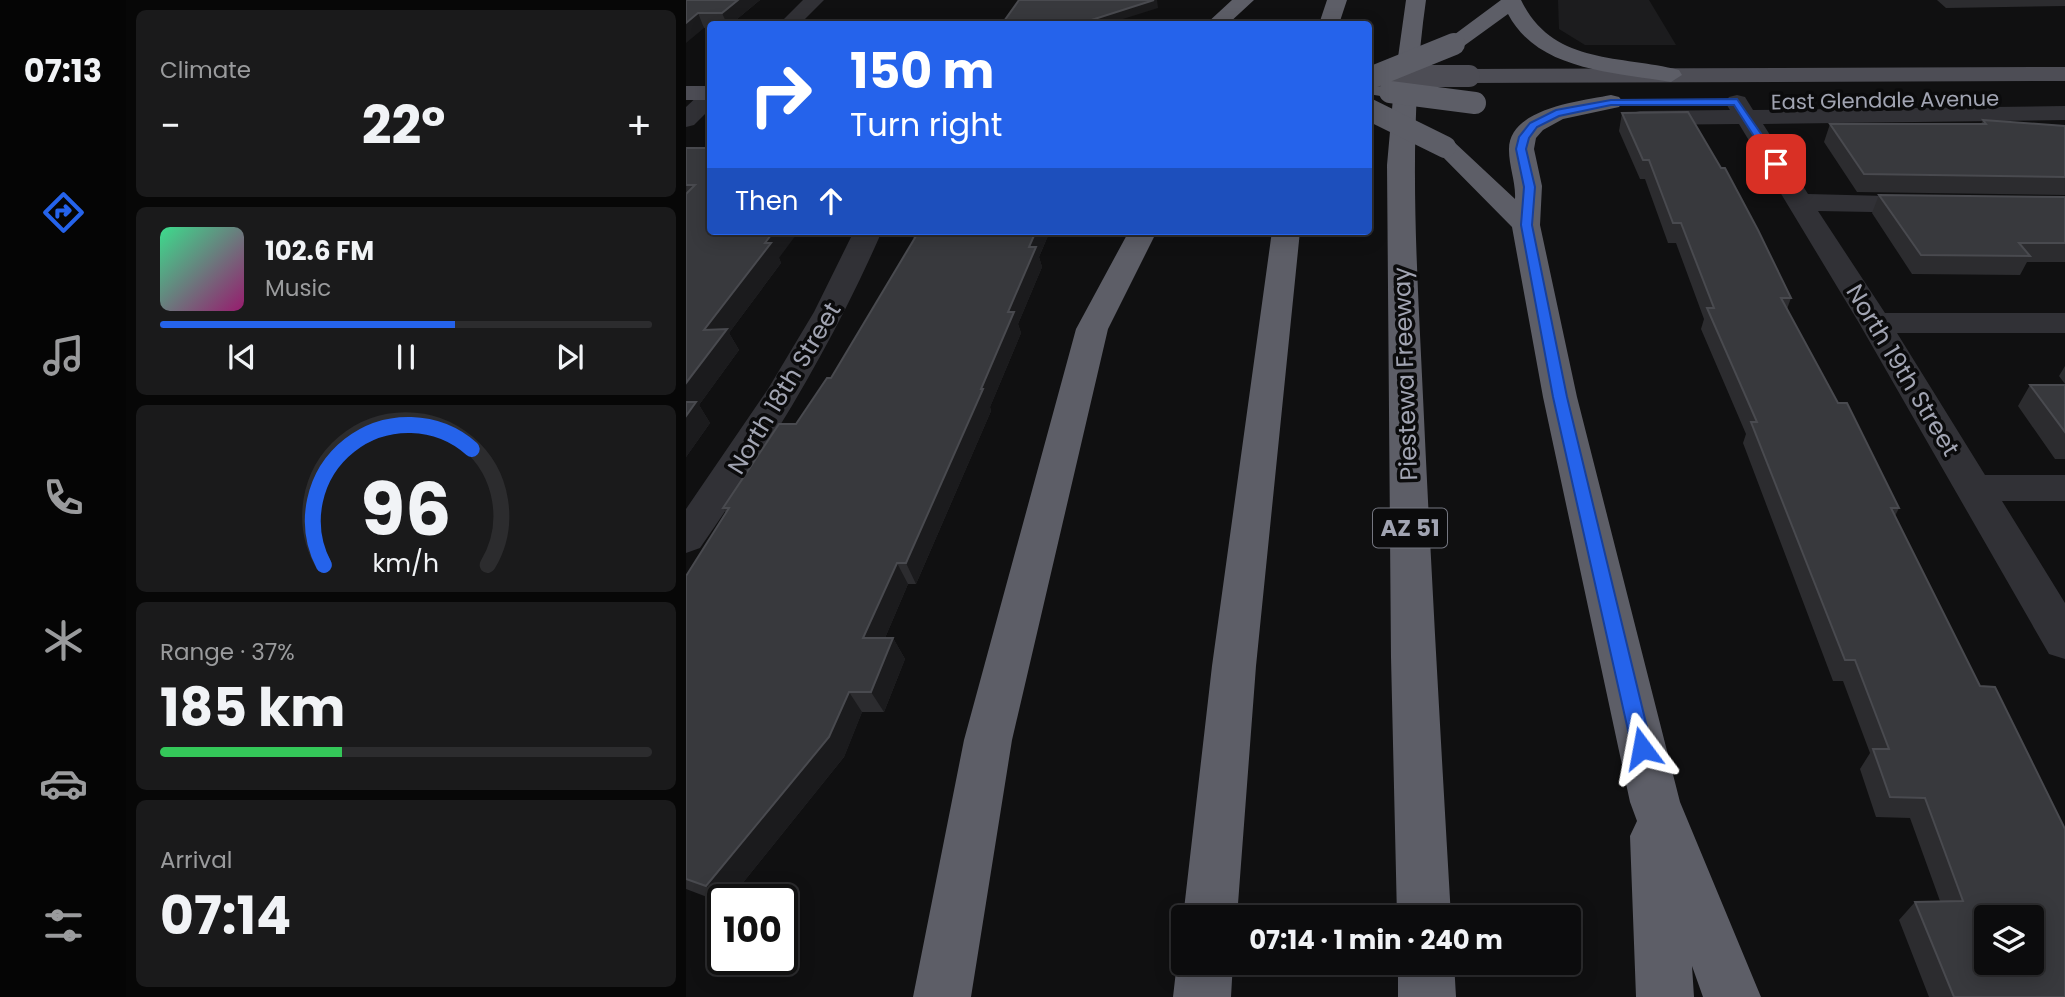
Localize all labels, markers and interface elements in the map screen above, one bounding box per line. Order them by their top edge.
text: 150 m [850,37,995,105]
text: 07:13 [24,48,102,93]
icon: right [735,49,826,140]
text: Climate [160,54,251,86]
street label: East Glendale Avenue [1771,84,1999,116]
text: 22° [362,89,445,162]
text: − [160,99,181,152]
text: + [626,99,652,152]
text: Turn right [850,102,1002,147]
pin [1746,134,1806,194]
icon: arrive [1757,145,1795,183]
icon: ahead [812,182,850,220]
text: Then [735,183,798,219]
icon: directions [39,188,88,237]
text: 102.6 FM [265,233,374,269]
street label: Piestewa Freeway [1385,266,1425,481]
text: Music [265,272,331,304]
street label: North 19th Street [1839,278,1967,462]
street label: North 18th Street [720,296,848,480]
icon: music [39,331,88,380]
icon: previous [223,338,261,376]
icon: pause [387,338,425,376]
icon: next [551,338,589,376]
text: 96 [360,459,452,560]
icon: phone [39,473,88,522]
road number: AZ 51 [1373,508,1447,548]
text: km/h [373,545,439,580]
icon: climate [39,616,88,665]
text: Range · 37% [160,636,295,668]
text: 185 km [160,671,345,744]
position arrow [1605,711,1679,785]
icon: car [39,759,88,808]
text: Arrival [160,844,232,876]
text: 07:14 [160,879,291,952]
speed limit sign: 100 [707,884,798,975]
icon: filters [39,901,88,950]
map controls [1974,905,2044,975]
button: layers [1974,905,2044,975]
text: 07:14 · 1 min · 240 m [1249,922,1503,958]

